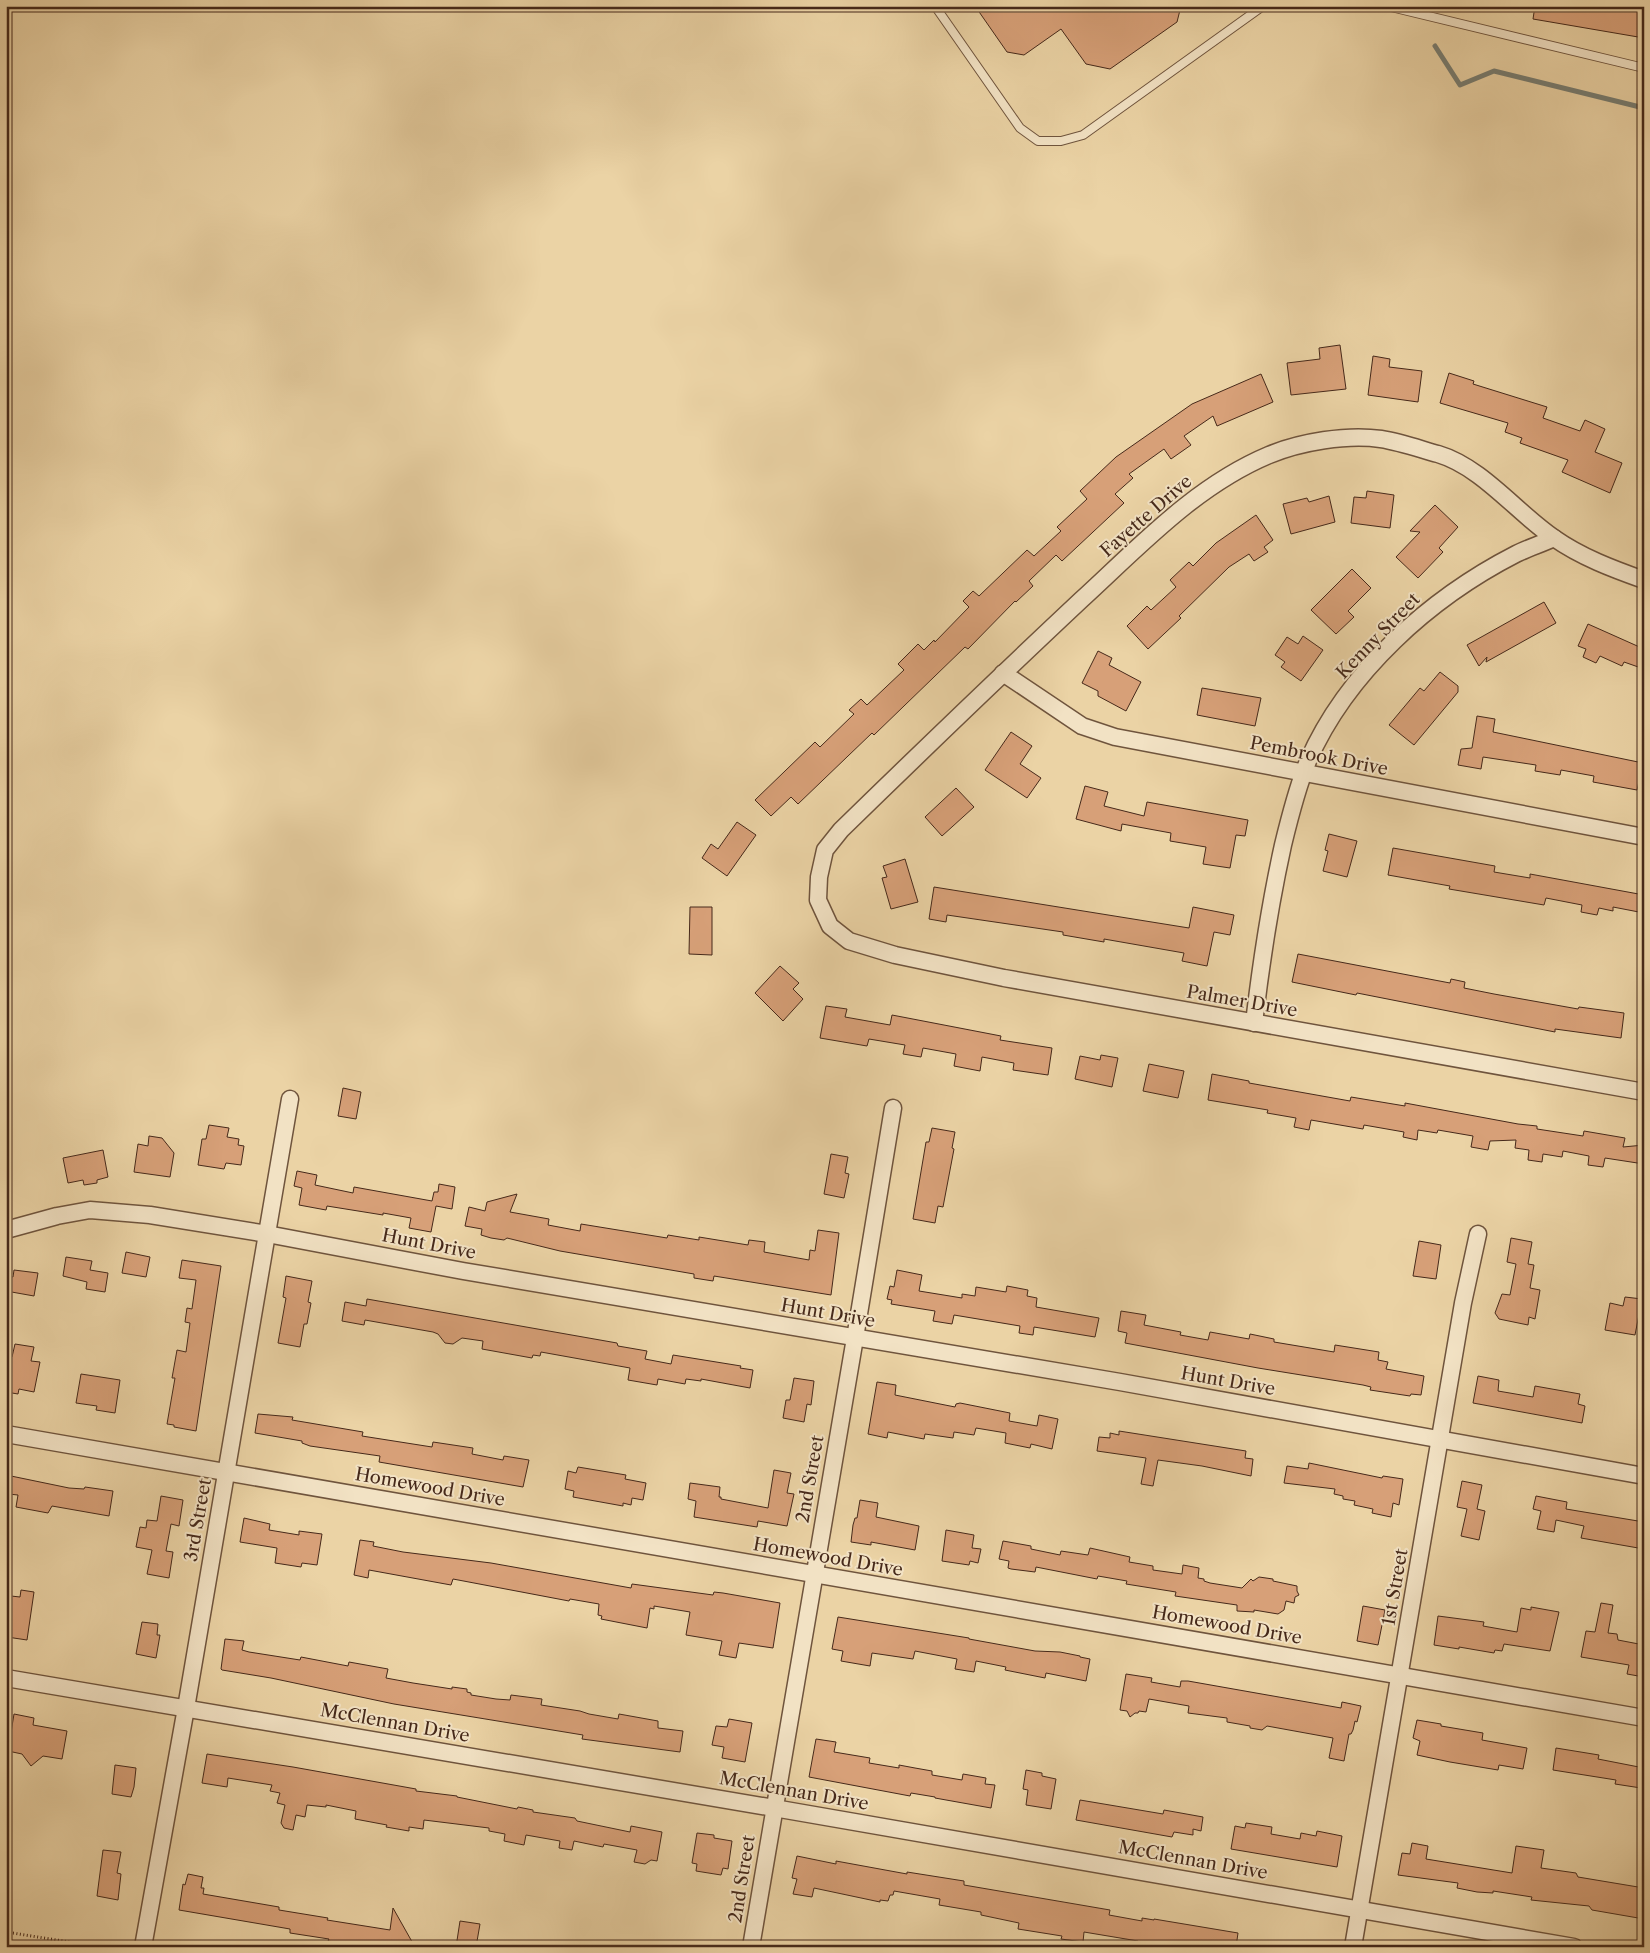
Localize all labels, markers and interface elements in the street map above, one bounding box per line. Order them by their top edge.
street label: Fayette Drive [1096,470,1196,562]
street label: Kenny Street [1332,588,1425,684]
street label: Pembrook Drive [1248,732,1390,780]
street label: Palmer Drive [1185,980,1299,1022]
street label: Hunt Drive [380,1224,478,1264]
street label: Hunt Drive [779,1294,877,1332]
street label: Hunt Drive [1179,1362,1277,1400]
street label: 2nd Street [791,1433,829,1524]
street label: Homewood Drive [353,1463,507,1511]
street label: 3rd Street [180,1476,216,1563]
street label: Homewood Drive [751,1533,905,1581]
street label: 1st Street [1377,1546,1413,1627]
street label: Homewood Drive [1150,1601,1304,1649]
street label: McClennan Drive [319,1699,471,1747]
street label: McClennan Drive [718,1767,870,1815]
street label: 2nd Street [724,1833,760,1924]
street label: McClennan Drive [1117,1836,1269,1884]

